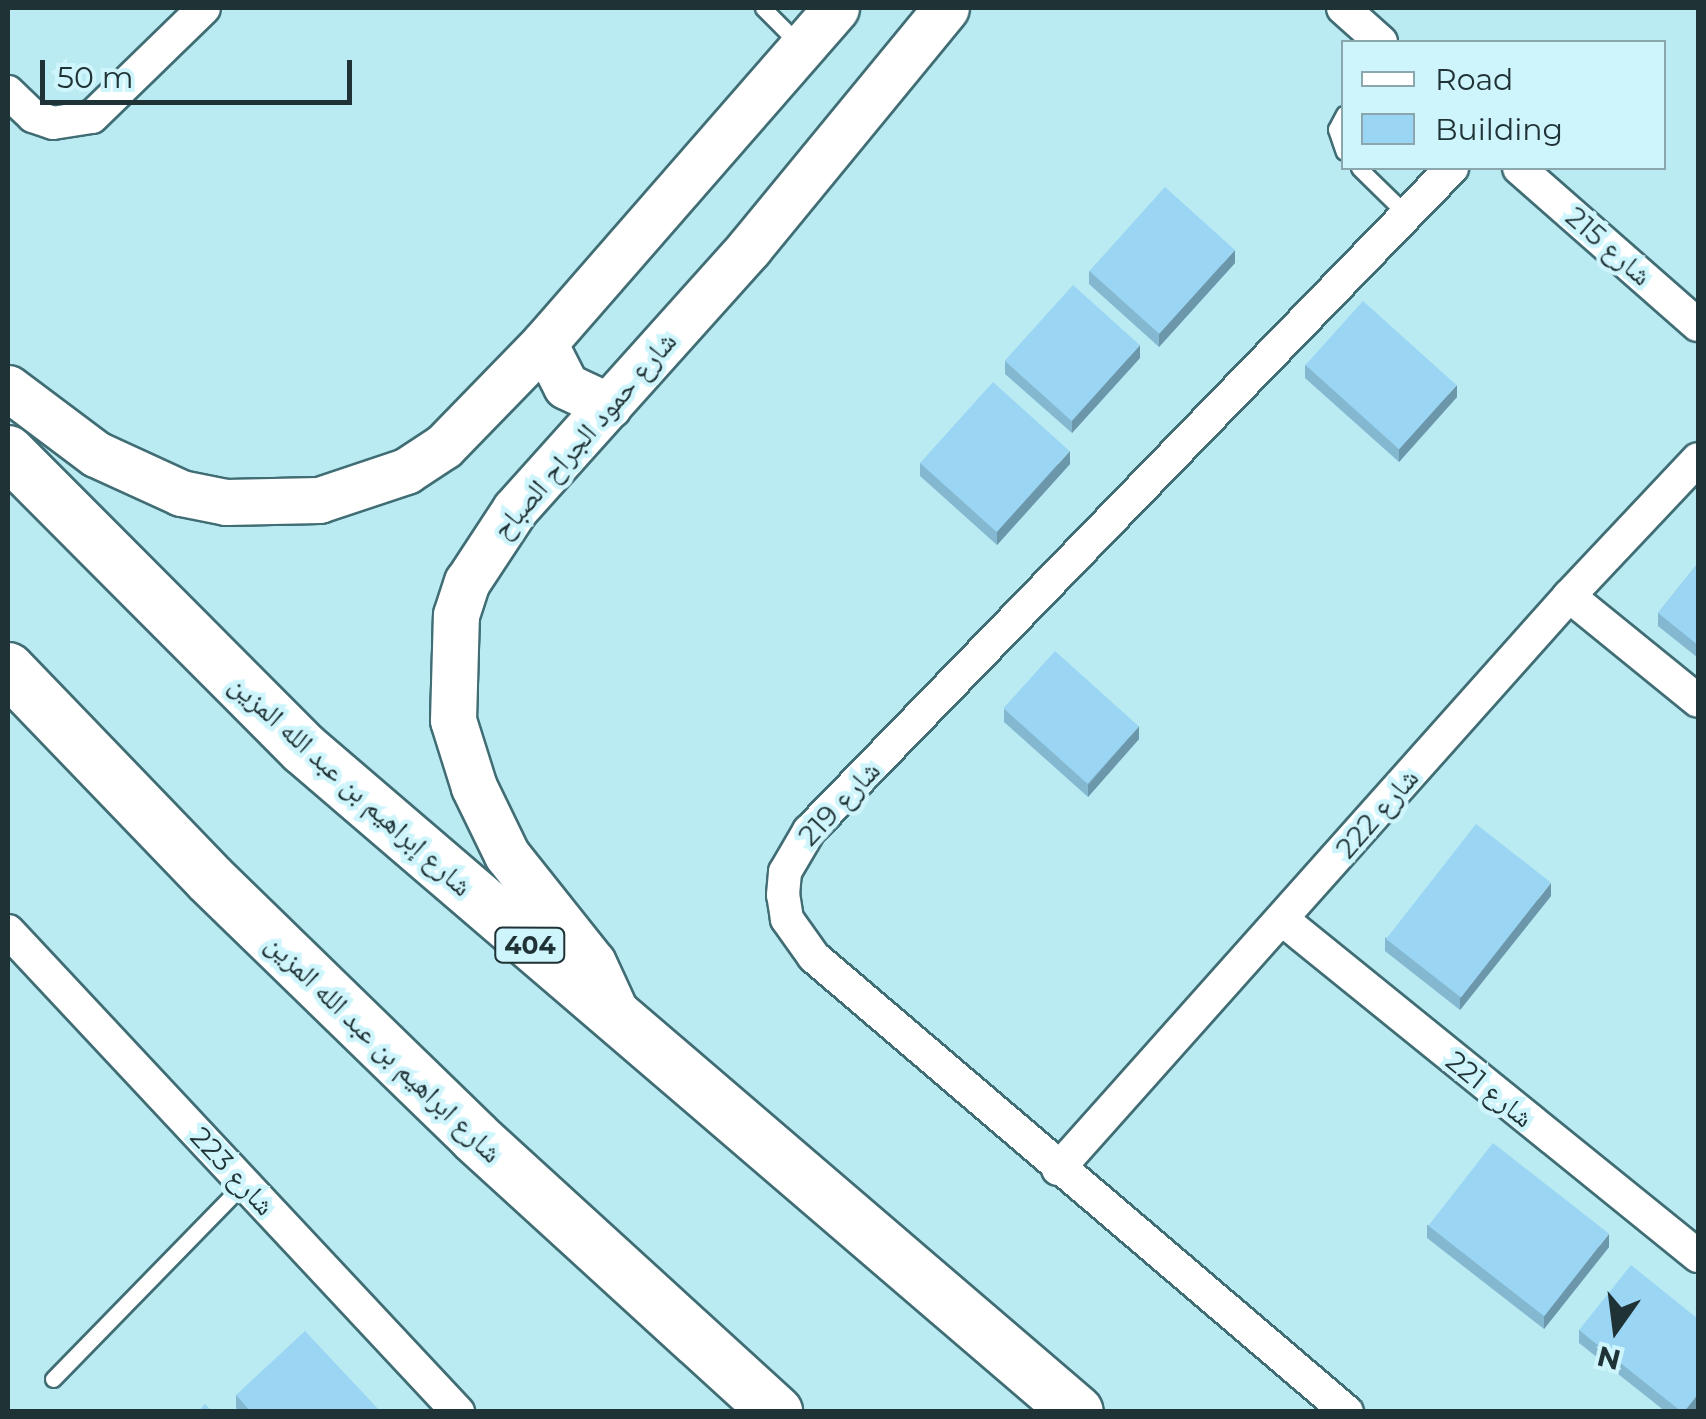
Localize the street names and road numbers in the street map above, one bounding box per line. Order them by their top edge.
street label: شارع 215 [1559,200,1659,292]
street label: شارع حمود الجراح الصباح [485,324,683,546]
street label: شارع إبراهيم بن عبد الله المزين [223,667,479,903]
street label: شارع 219 [791,754,887,852]
street label: شارع 222 [1329,761,1425,865]
road number: 404 [492,925,568,965]
street label: شارع ابراهيم بن عبد الله المزين [259,927,509,1169]
street label: شارع 221 [1440,1044,1540,1134]
street label: شارع 223 [184,1120,282,1222]

